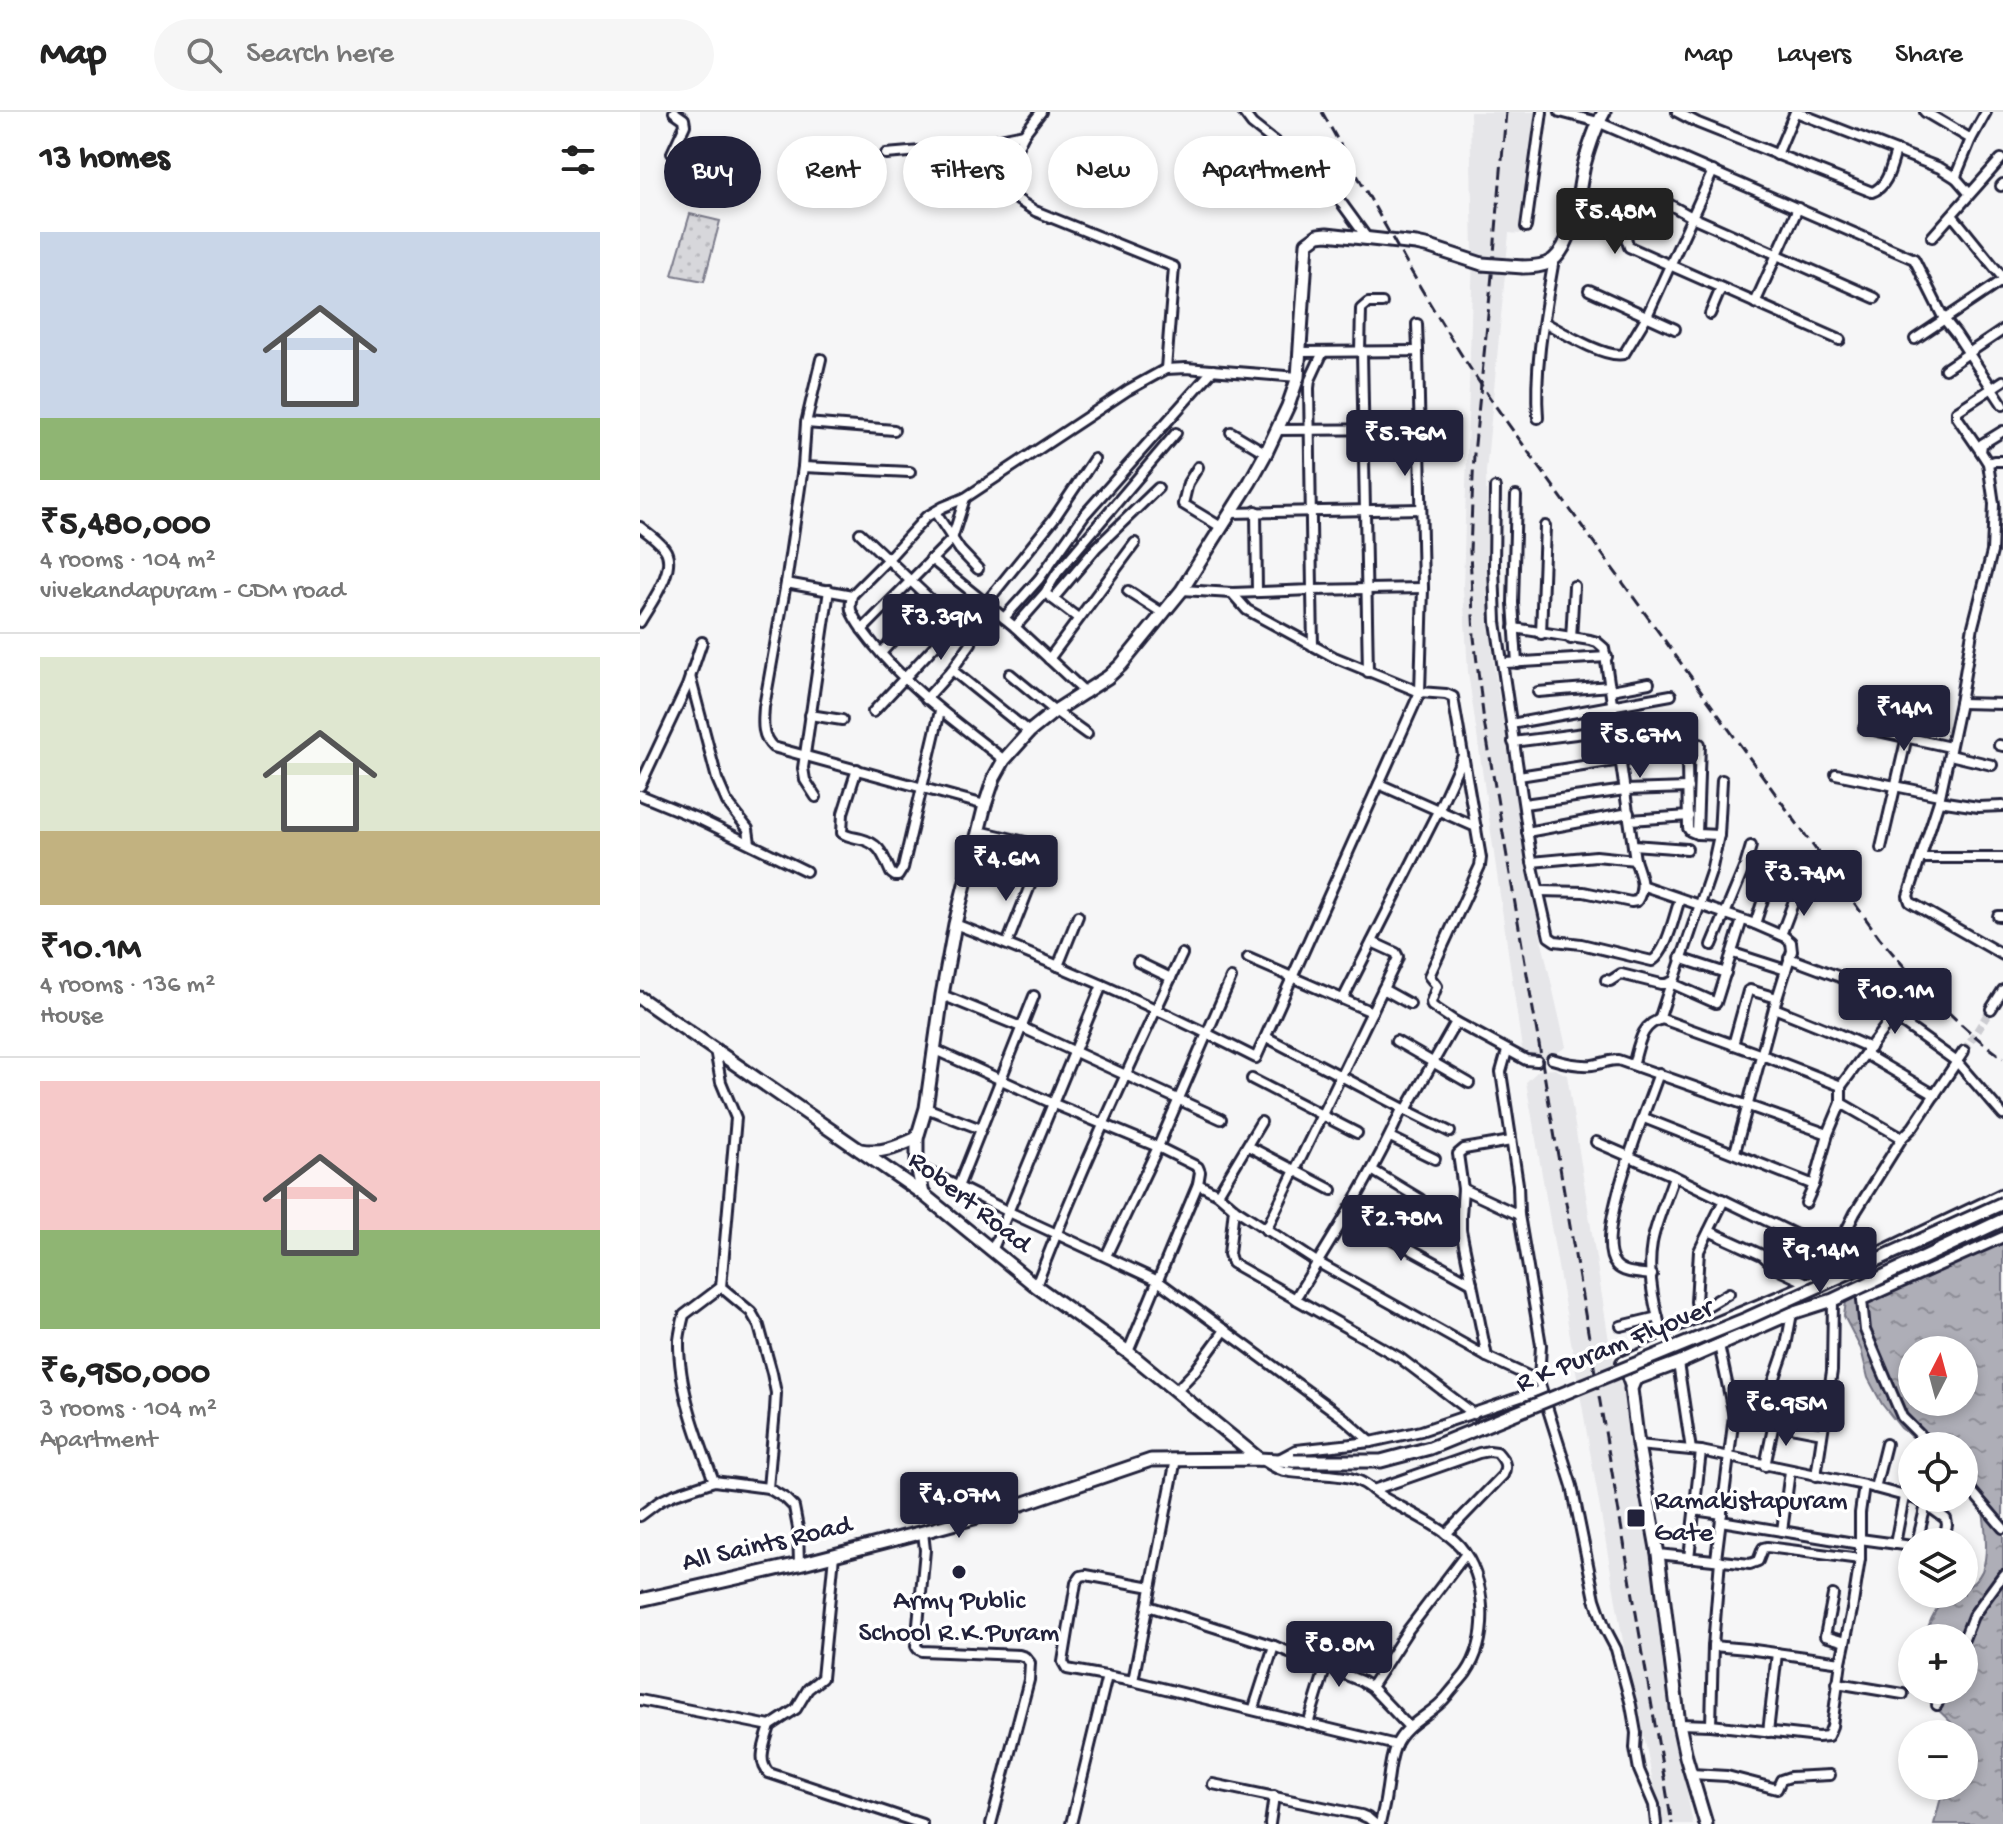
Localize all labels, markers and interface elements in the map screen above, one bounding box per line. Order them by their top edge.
search box [154,19,714,91]
text: Map [40,33,106,77]
icon: search [182,33,226,77]
text: Search here [246,38,394,73]
text: Map [1684,39,1733,72]
text: Layers [1777,39,1851,72]
text: Share [1895,39,1963,72]
chip: Buy [664,136,761,208]
chip: Rent [777,136,887,208]
chip: Filters [903,136,1032,208]
chip: New [1048,136,1158,208]
chip: Apartment [1174,136,1356,208]
icon: filters [556,138,600,182]
text: 13 homes [40,140,170,180]
pin: ₹5.48M [1550,188,1680,256]
text: ₹5.48M [1574,198,1656,229]
icon: home [248,284,392,428]
pin: ₹5.76M [1340,410,1470,478]
text: ₹5.76M [1364,420,1446,451]
text: ₹5,480,000 [40,506,211,546]
text: 4 rooms · 104 m² [40,546,216,577]
text: vivekandapuram - CDM road [40,577,345,608]
pin: ₹3.39M [876,594,1006,662]
text: ₹3.39M [900,604,982,635]
pin: ₹14M [1857,685,1951,753]
text: ₹14M [1876,695,1932,726]
icon: home [248,709,392,853]
pin: ₹5.67M [1575,712,1705,780]
text: ₹5.67M [1599,722,1681,753]
pin: ₹4.6M [950,835,1062,903]
text: ₹4.6M [973,845,1039,876]
pin: ₹3.74M [1739,850,1869,918]
text: ₹3.74M [1764,860,1844,891]
text: ₹10.1M [40,931,140,971]
pin: ₹10.1M [1830,968,1960,1036]
text: 4 rooms · 136 m² [40,971,215,1002]
text: ₹10.1M [1857,978,1933,1009]
text: House [40,1002,104,1033]
icon: home [248,1133,392,1277]
street label: Robert Road [901,1145,1039,1263]
pin: ₹2.78M [1336,1195,1466,1263]
text: ₹2.78M [1360,1205,1442,1236]
pin: ₹9.14M [1755,1227,1885,1295]
text: ₹9.14M [1782,1237,1858,1268]
street label: R K Puram Flyover [1512,1292,1720,1402]
north arrow [1898,1336,1978,1416]
map controls [1898,1336,1978,1800]
text: ₹6,950,000 [40,1355,210,1395]
pin: ₹6.95M [1721,1380,1851,1448]
text: ₹6.95M [1746,1390,1826,1421]
text: 3 rooms · 104 m² [40,1395,217,1426]
text: Apartment [40,1426,157,1457]
button: locate [1898,1432,1978,1512]
pin: ₹4.07M [894,1472,1024,1540]
text: ₹4.07M [918,1482,1000,1513]
place label: Ramakistapuram Gate [1654,1486,1848,1551]
marker: Ramakistapuram Gate [1625,1507,1647,1529]
street label: All Saints Road [679,1509,857,1581]
button: layers [1898,1528,1978,1608]
marker: Army Public School R.K.Puram [950,1563,968,1581]
place label: Army Public School R.K.Puram [858,1586,1060,1651]
pin: ₹8.8M [1283,1621,1395,1689]
button: + [1898,1624,1978,1704]
text: ₹8.8M [1304,1631,1374,1662]
button: − [1898,1720,1978,1800]

